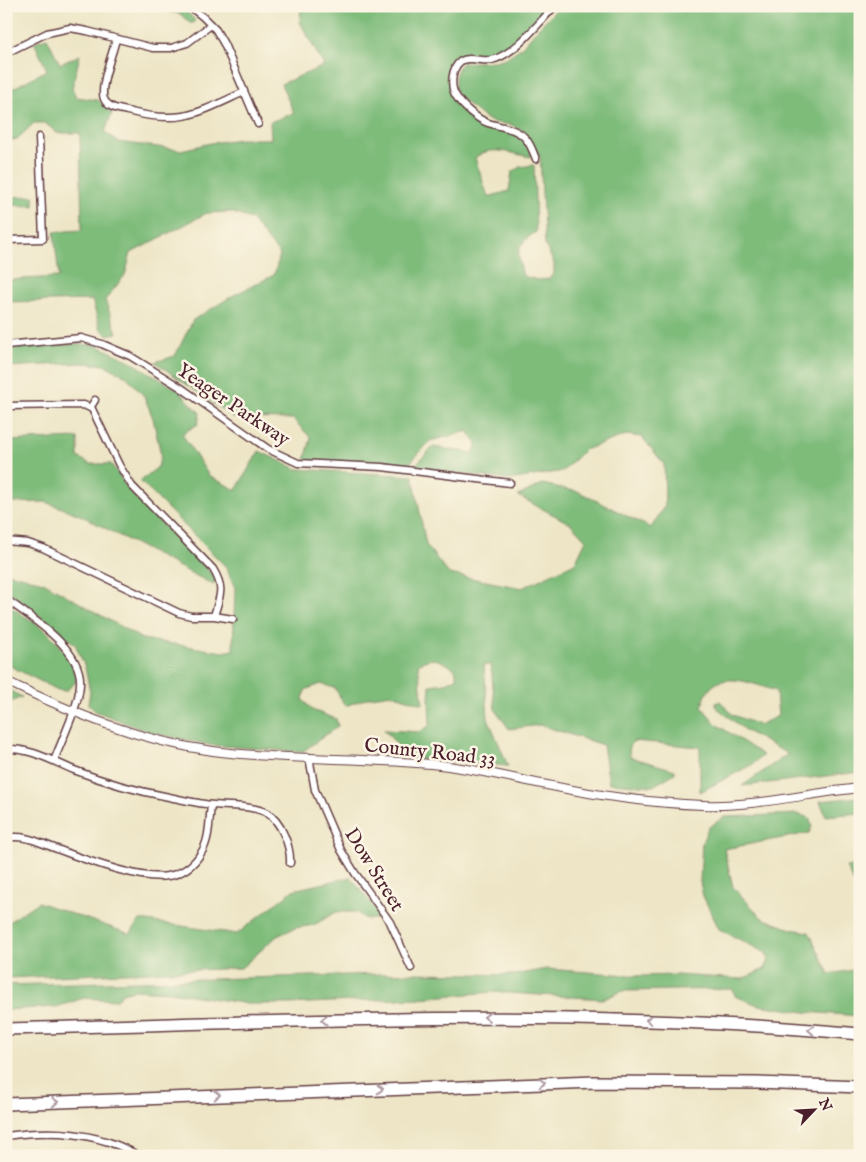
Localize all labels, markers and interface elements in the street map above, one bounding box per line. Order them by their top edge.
street label: Yeager Parkway [172,358,295,452]
street label: County Road 33 [363,733,497,772]
street label: Dow Street [338,823,409,916]
one-way arrow [482,1012,490,1023]
one-way arrow [320,1015,328,1026]
one-way arrow [645,1015,652,1025]
one-way arrow [807,1024,815,1035]
one-way arrow [538,1078,546,1088]
one-way arrow [376,1084,384,1094]
north arrow [788,1084,838,1134]
one-way arrow [214,1090,222,1100]
text: N [814,1095,836,1114]
one-way arrow [51,1096,59,1107]

